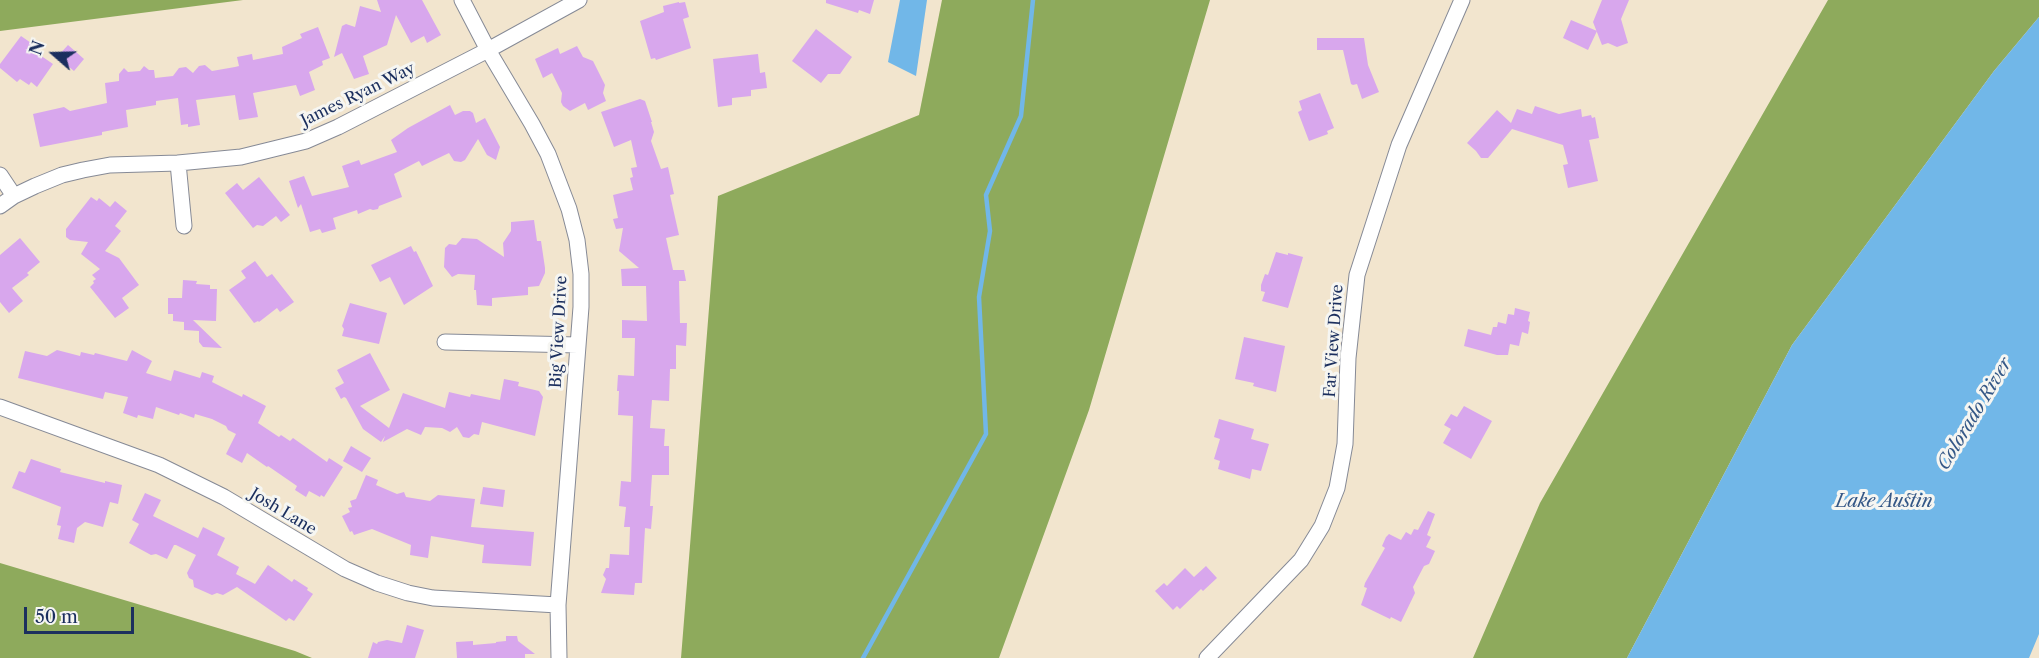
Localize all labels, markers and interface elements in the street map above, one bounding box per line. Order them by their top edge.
north arrow [24,24,84,84]
text: N [25,38,49,58]
street label: James Ryan Way [298,59,418,131]
street label: Big View Drive [546,275,572,389]
street label: Far View Drive [1320,284,1348,398]
water label: Colorado River [1933,354,2017,474]
street label: Josh Lane [246,485,320,539]
water label: Lake Austin [1835,491,1933,513]
scale bar [27,595,136,633]
text: 50 m [35,606,78,628]

